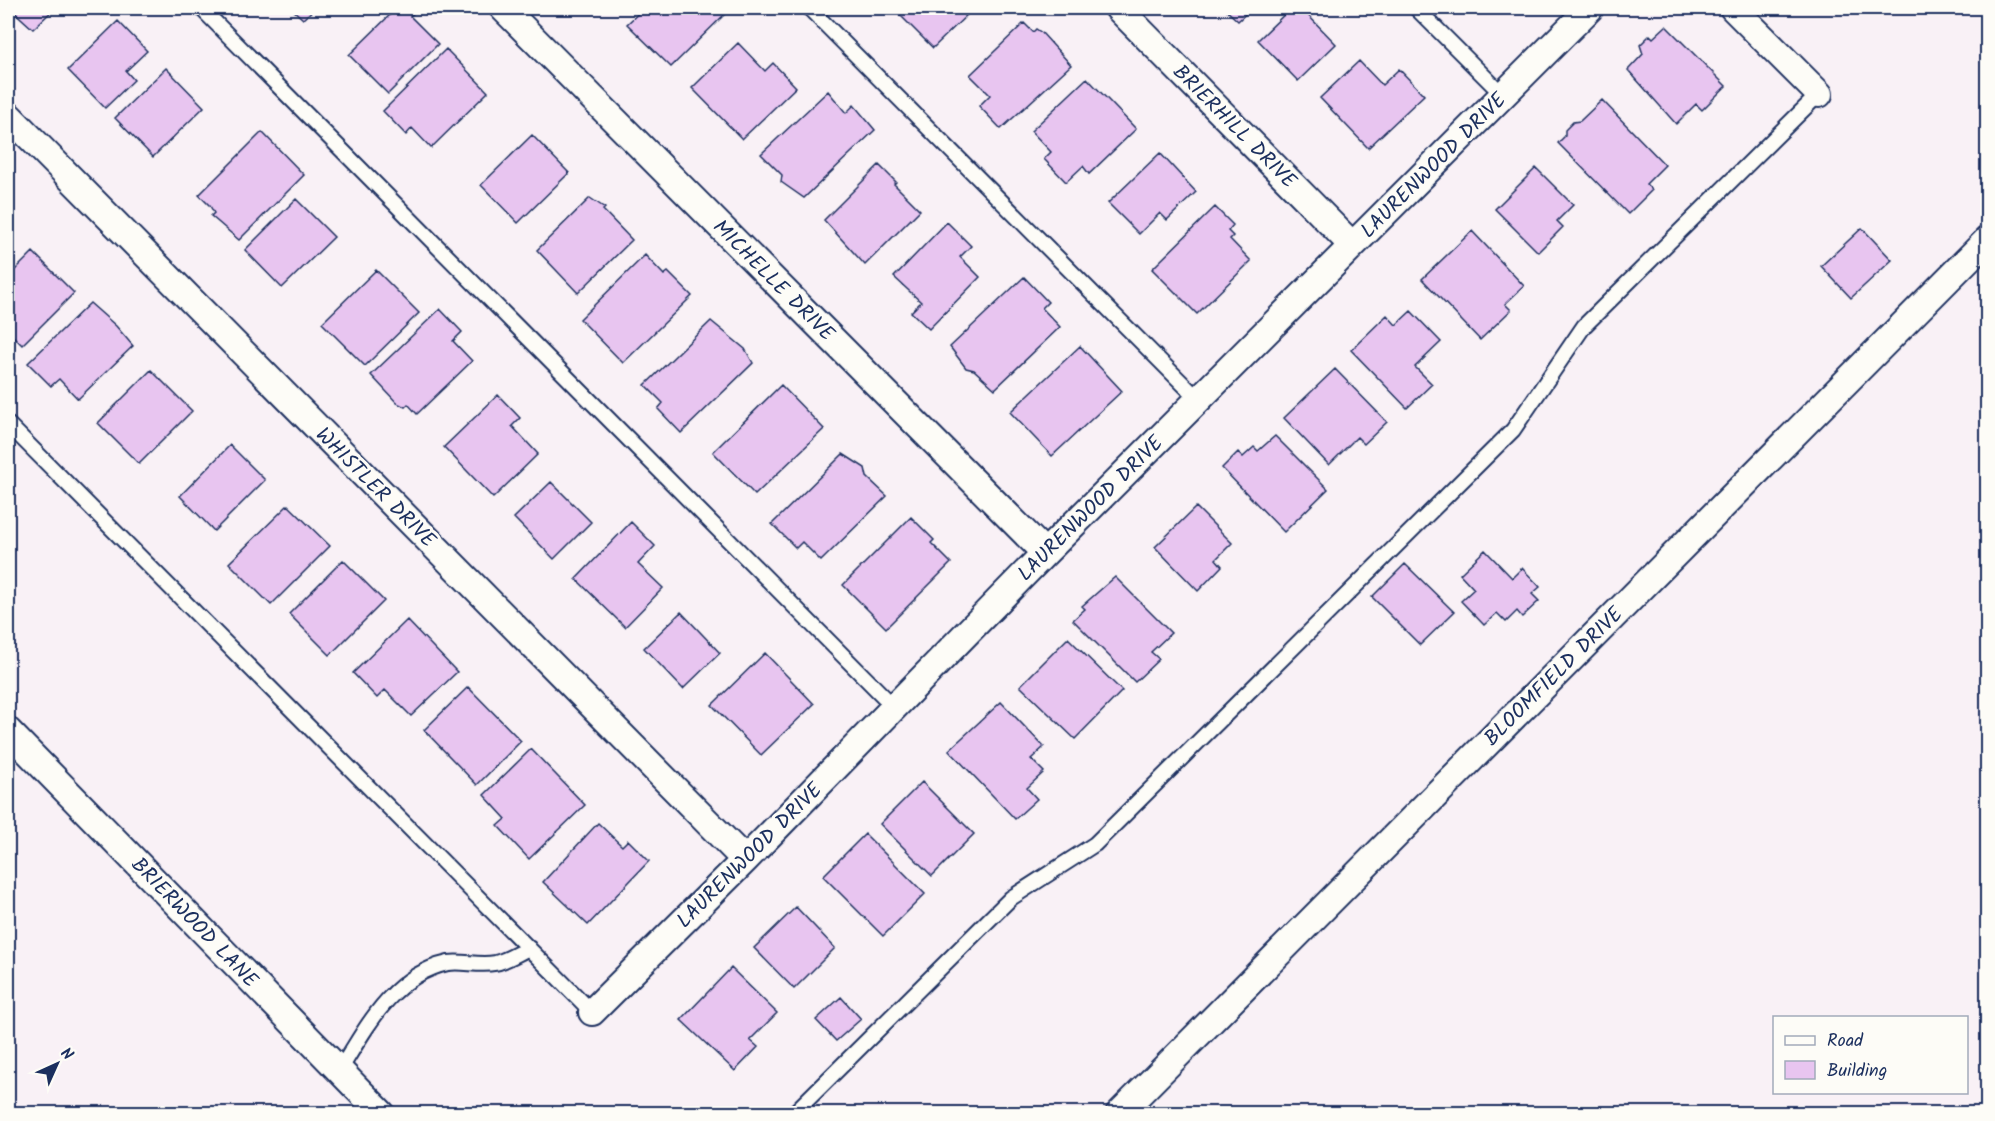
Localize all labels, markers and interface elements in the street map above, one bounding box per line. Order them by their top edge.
street label: BRIERHILL DRIVE [1164,57,1304,197]
street label: LAURENWOOD DRIVE [1353,85,1515,247]
street label: MICHELLE DRIVE [704,212,842,350]
street label: WHISTLER DRIVE [307,420,444,557]
street label: LAURENWOOD DRIVE [1010,428,1172,590]
street label: BLOOMFIELD DRIVE [1477,599,1632,755]
street label: LAURENWOOD DRIVE [669,775,831,937]
street label: BRIERWOOD LANE [122,850,266,997]
legend [1773,1016,1968,1094]
text: Road [1827,1027,1864,1056]
north arrow [27,1034,87,1094]
text: N [54,1042,79,1067]
text: Building [1827,1057,1887,1086]

